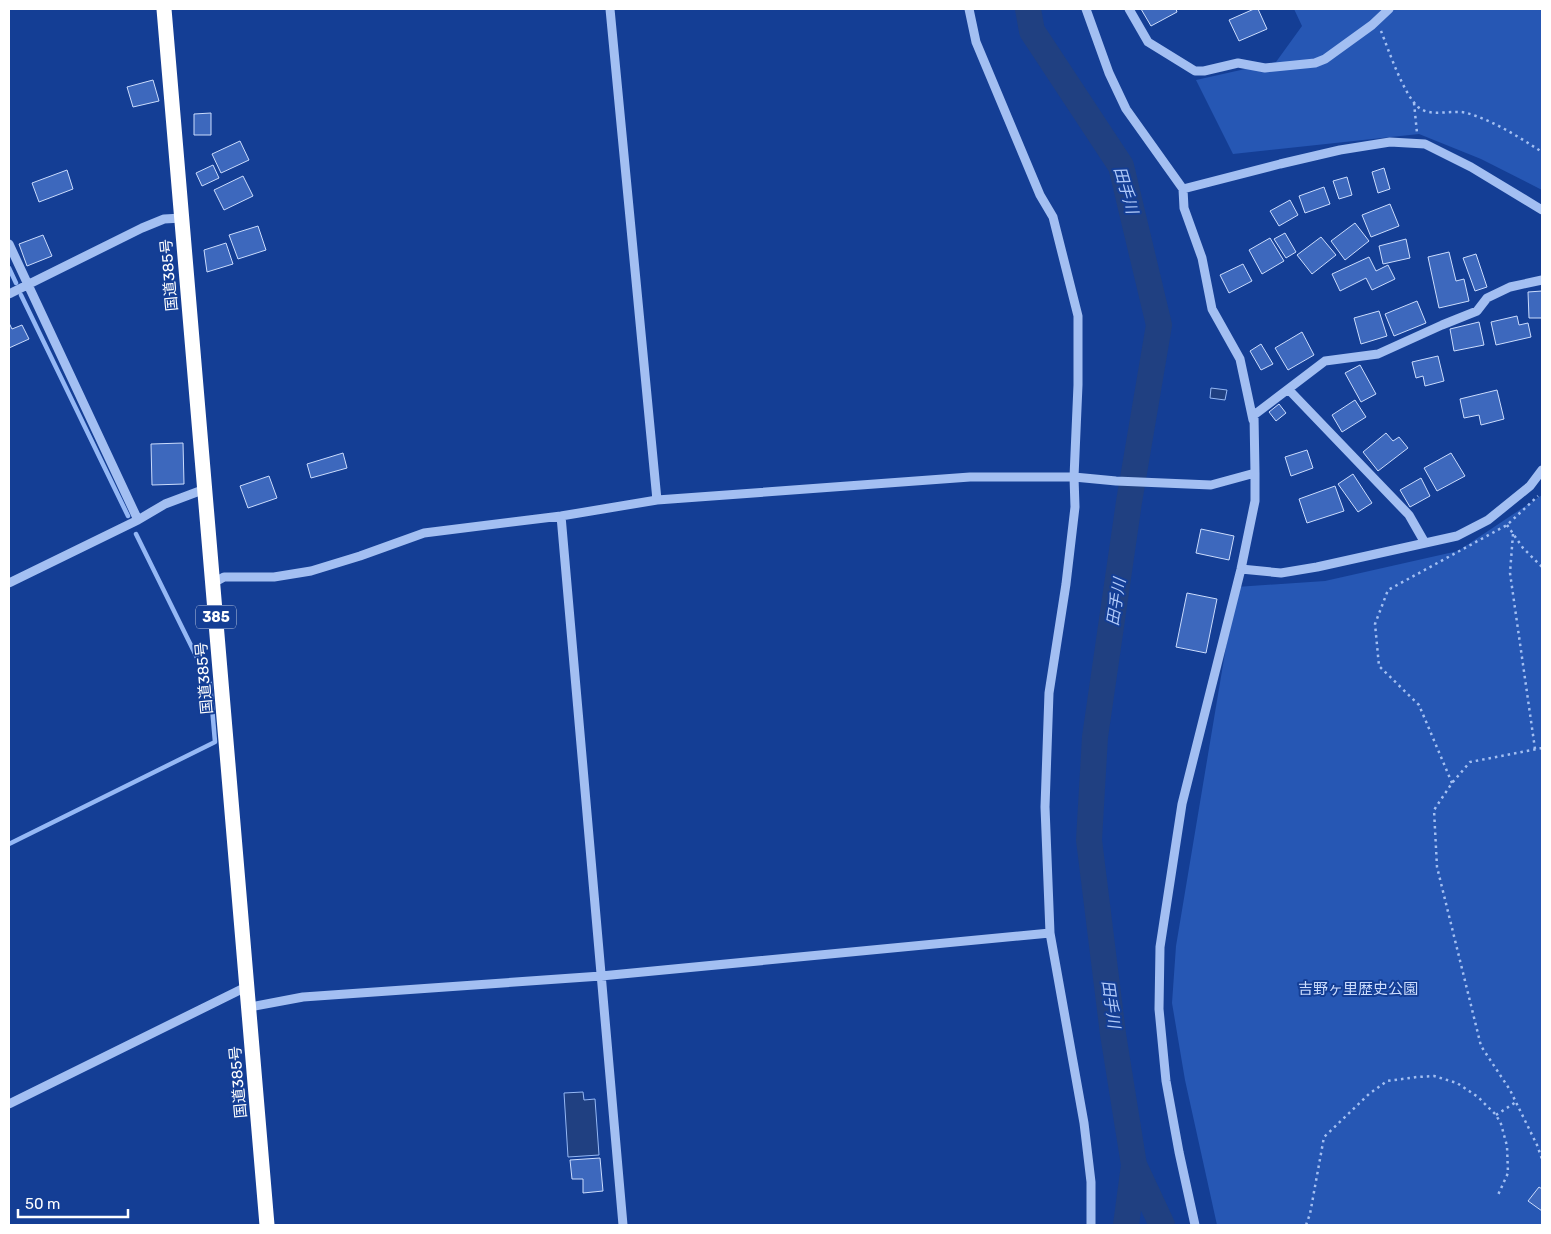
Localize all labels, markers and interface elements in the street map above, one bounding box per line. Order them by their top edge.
water label: 田手川 [1110,164,1142,218]
street label: 国道385号 [157,238,181,312]
water label: 田手川 [1103,575,1129,627]
road number: 385 [196,606,236,628]
street label: 国道385号 [192,641,216,715]
water label: 田手川 [1098,979,1124,1031]
park label: 吉野ヶ里歴史公園 [1298,980,1418,998]
street label: 国道385号 [226,1045,250,1119]
scale bar [18,1186,128,1218]
text: 50 m [25,1195,60,1213]

